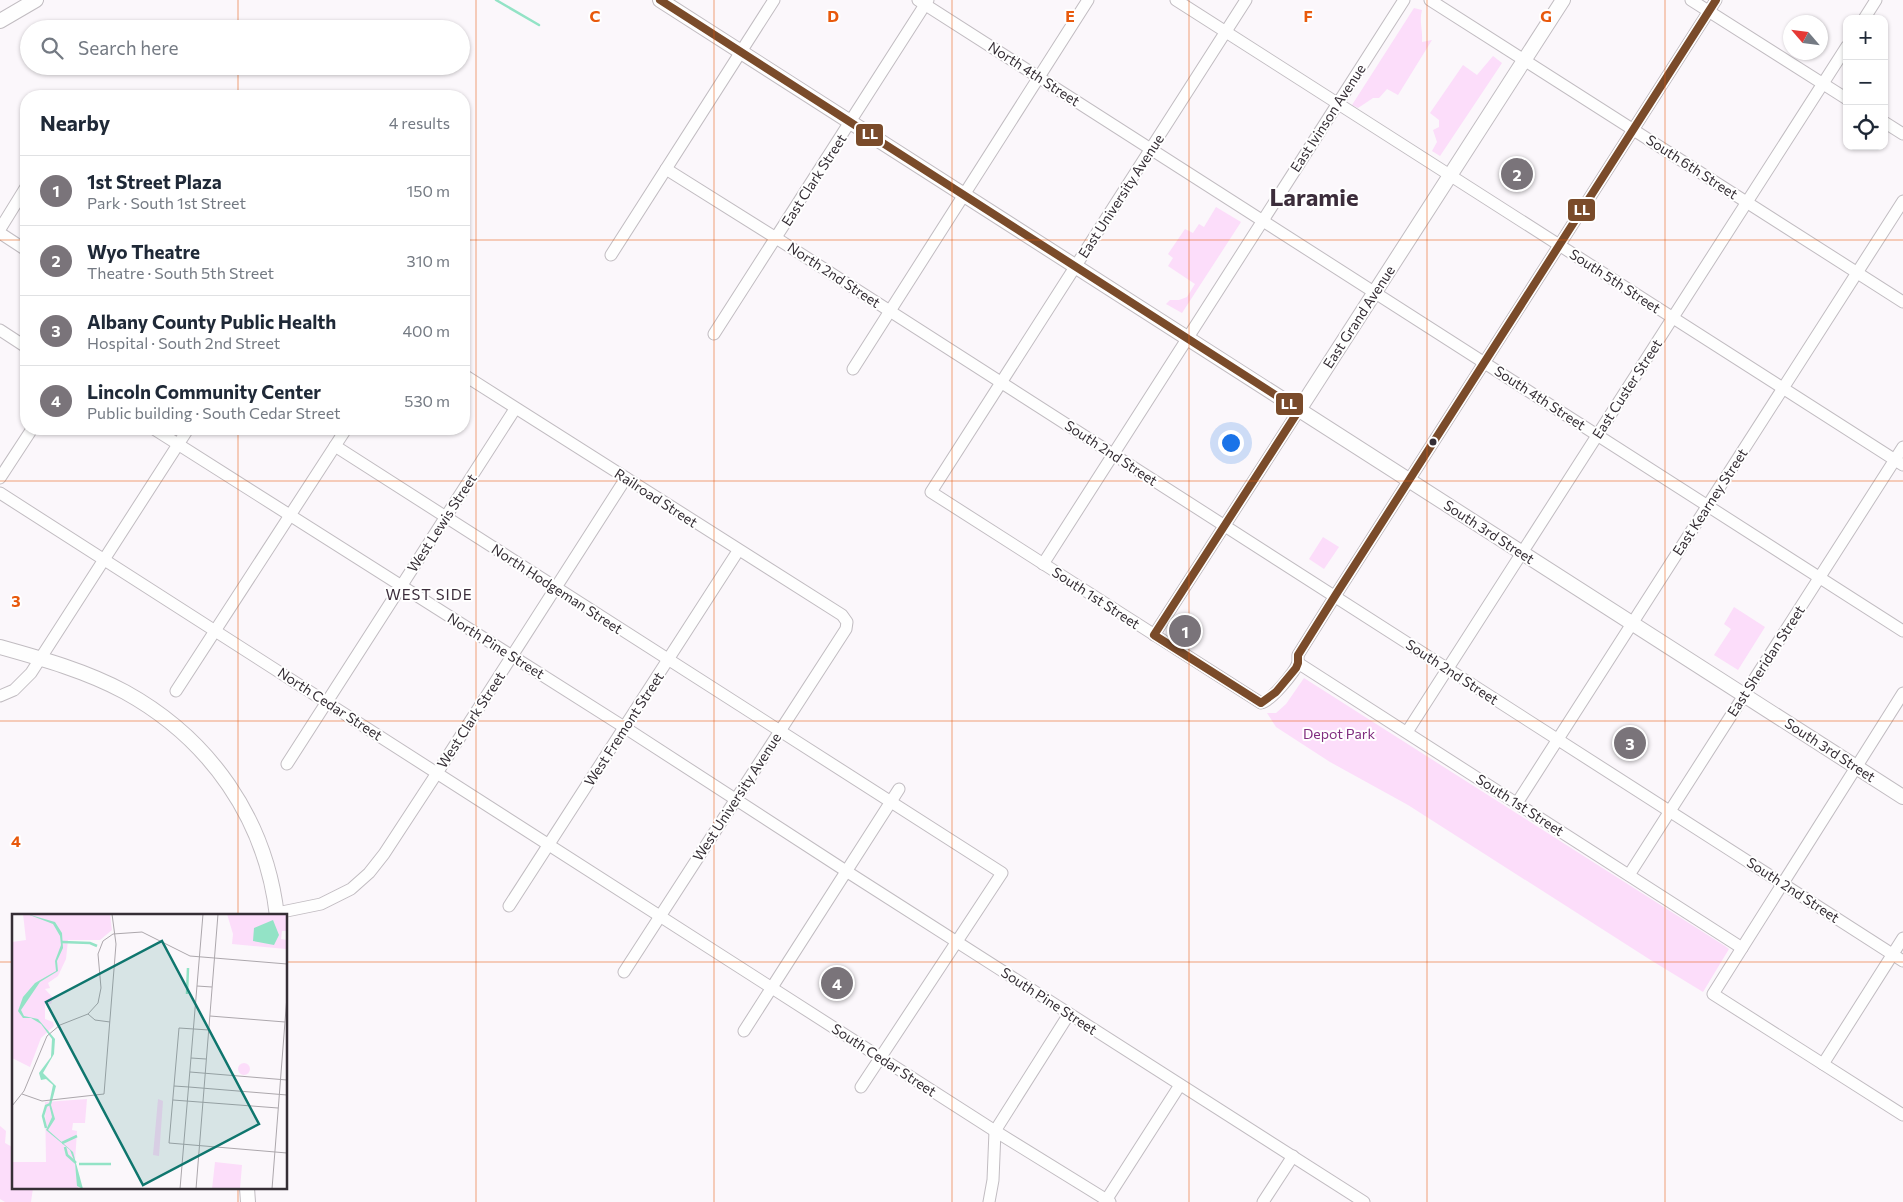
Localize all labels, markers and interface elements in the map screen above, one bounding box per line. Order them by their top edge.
text: C [590,6,601,25]
text: D [827,6,839,25]
text: E [1065,6,1075,25]
text: F [1303,6,1313,25]
text: G [1540,6,1552,25]
north arrow [1783,15,1828,60]
map controls [1843,15,1888,150]
button: + [1843,15,1888,60]
search box [20,20,470,75]
icon: search [38,34,66,62]
text: Search here [78,36,178,59]
street label: North 4th Street [985,38,1083,110]
button: − [1843,60,1888,105]
street label: East Ivinson Avenue [1286,61,1369,175]
button: locate [1843,105,1888,150]
text: Nearby [40,110,110,135]
text: 4 results [389,113,450,132]
line badge: LL [855,123,884,147]
text: LL [862,125,878,142]
street label: East Clark Street [778,130,850,229]
street label: East University Avenue [1074,131,1167,261]
street label: South 6th Street [1643,131,1741,203]
pin: 2 [1501,155,1533,193]
text: 1st Street Plaza [87,170,222,193]
text: 1 [52,181,60,200]
text: 150 m [407,181,450,200]
district label: Laramie [1269,182,1359,211]
text: Park · South 1st Street [87,193,246,212]
line badge: LL [1567,198,1596,222]
text: LL [1574,201,1590,218]
street label: North 2nd Street [785,238,884,311]
text: Wyo Theatre [87,240,200,263]
street label: South 5th Street [1567,245,1664,316]
text: 2 [51,251,61,270]
text: 310 m [407,251,450,270]
street label: East Grand Avenue [1319,262,1398,371]
text: Theatre · South 5th Street [87,263,274,282]
text: Albany County Public Health [87,310,336,333]
text: 3 [51,321,61,340]
text: 400 m [402,321,450,340]
text: Hospital · South 2nd Street [87,333,280,352]
street label: East Custer Street [1588,336,1665,442]
street label: South 4th Street [1492,362,1589,434]
text: Lincoln Community Center [87,380,321,403]
text: 4 [51,391,61,410]
text: 530 m [404,391,450,410]
line badge: LL [1275,392,1304,416]
text: LL [1281,395,1297,412]
text: Public building · South Cedar Street [87,403,341,422]
street label: South 2nd Street [1062,416,1161,489]
your location [1218,430,1244,456]
unlabelled marker [1428,437,1438,447]
street label: East Kearney Street [1669,445,1751,558]
street label: Railroad Street [612,465,701,531]
street label: West Lewis Street [403,470,480,575]
street label: South 3rd Street [1441,496,1538,567]
street label: North Hodgeman Street [489,540,626,637]
street label: South 1st Street [1049,563,1144,632]
district label: WEST SIDE [385,585,473,603]
text: 3 [11,591,21,610]
street label: East Sheridan Street [1723,602,1808,719]
street label: North Pine Street [445,609,548,682]
pin: 1 [1169,612,1201,650]
street label: South 2nd Street [1403,635,1502,708]
street label: North Cedar Street [275,663,386,744]
street label: West Clark Street [433,668,508,771]
street label: West Fremont Street [580,668,667,789]
street label: South 3rd Street [1782,714,1879,785]
pin: 3 [1614,724,1646,762]
park label: Depot Park [1303,725,1375,742]
street label: West University Avenue [689,730,784,864]
street label: South 1st Street [1473,770,1568,839]
text: 4 [11,831,21,850]
street label: South 2nd Street [1744,853,1843,926]
inset map [12,914,288,1190]
street label: South Pine Street [998,963,1101,1038]
pin: 4 [821,964,853,1002]
street label: South Cedar Street [829,1019,940,1100]

